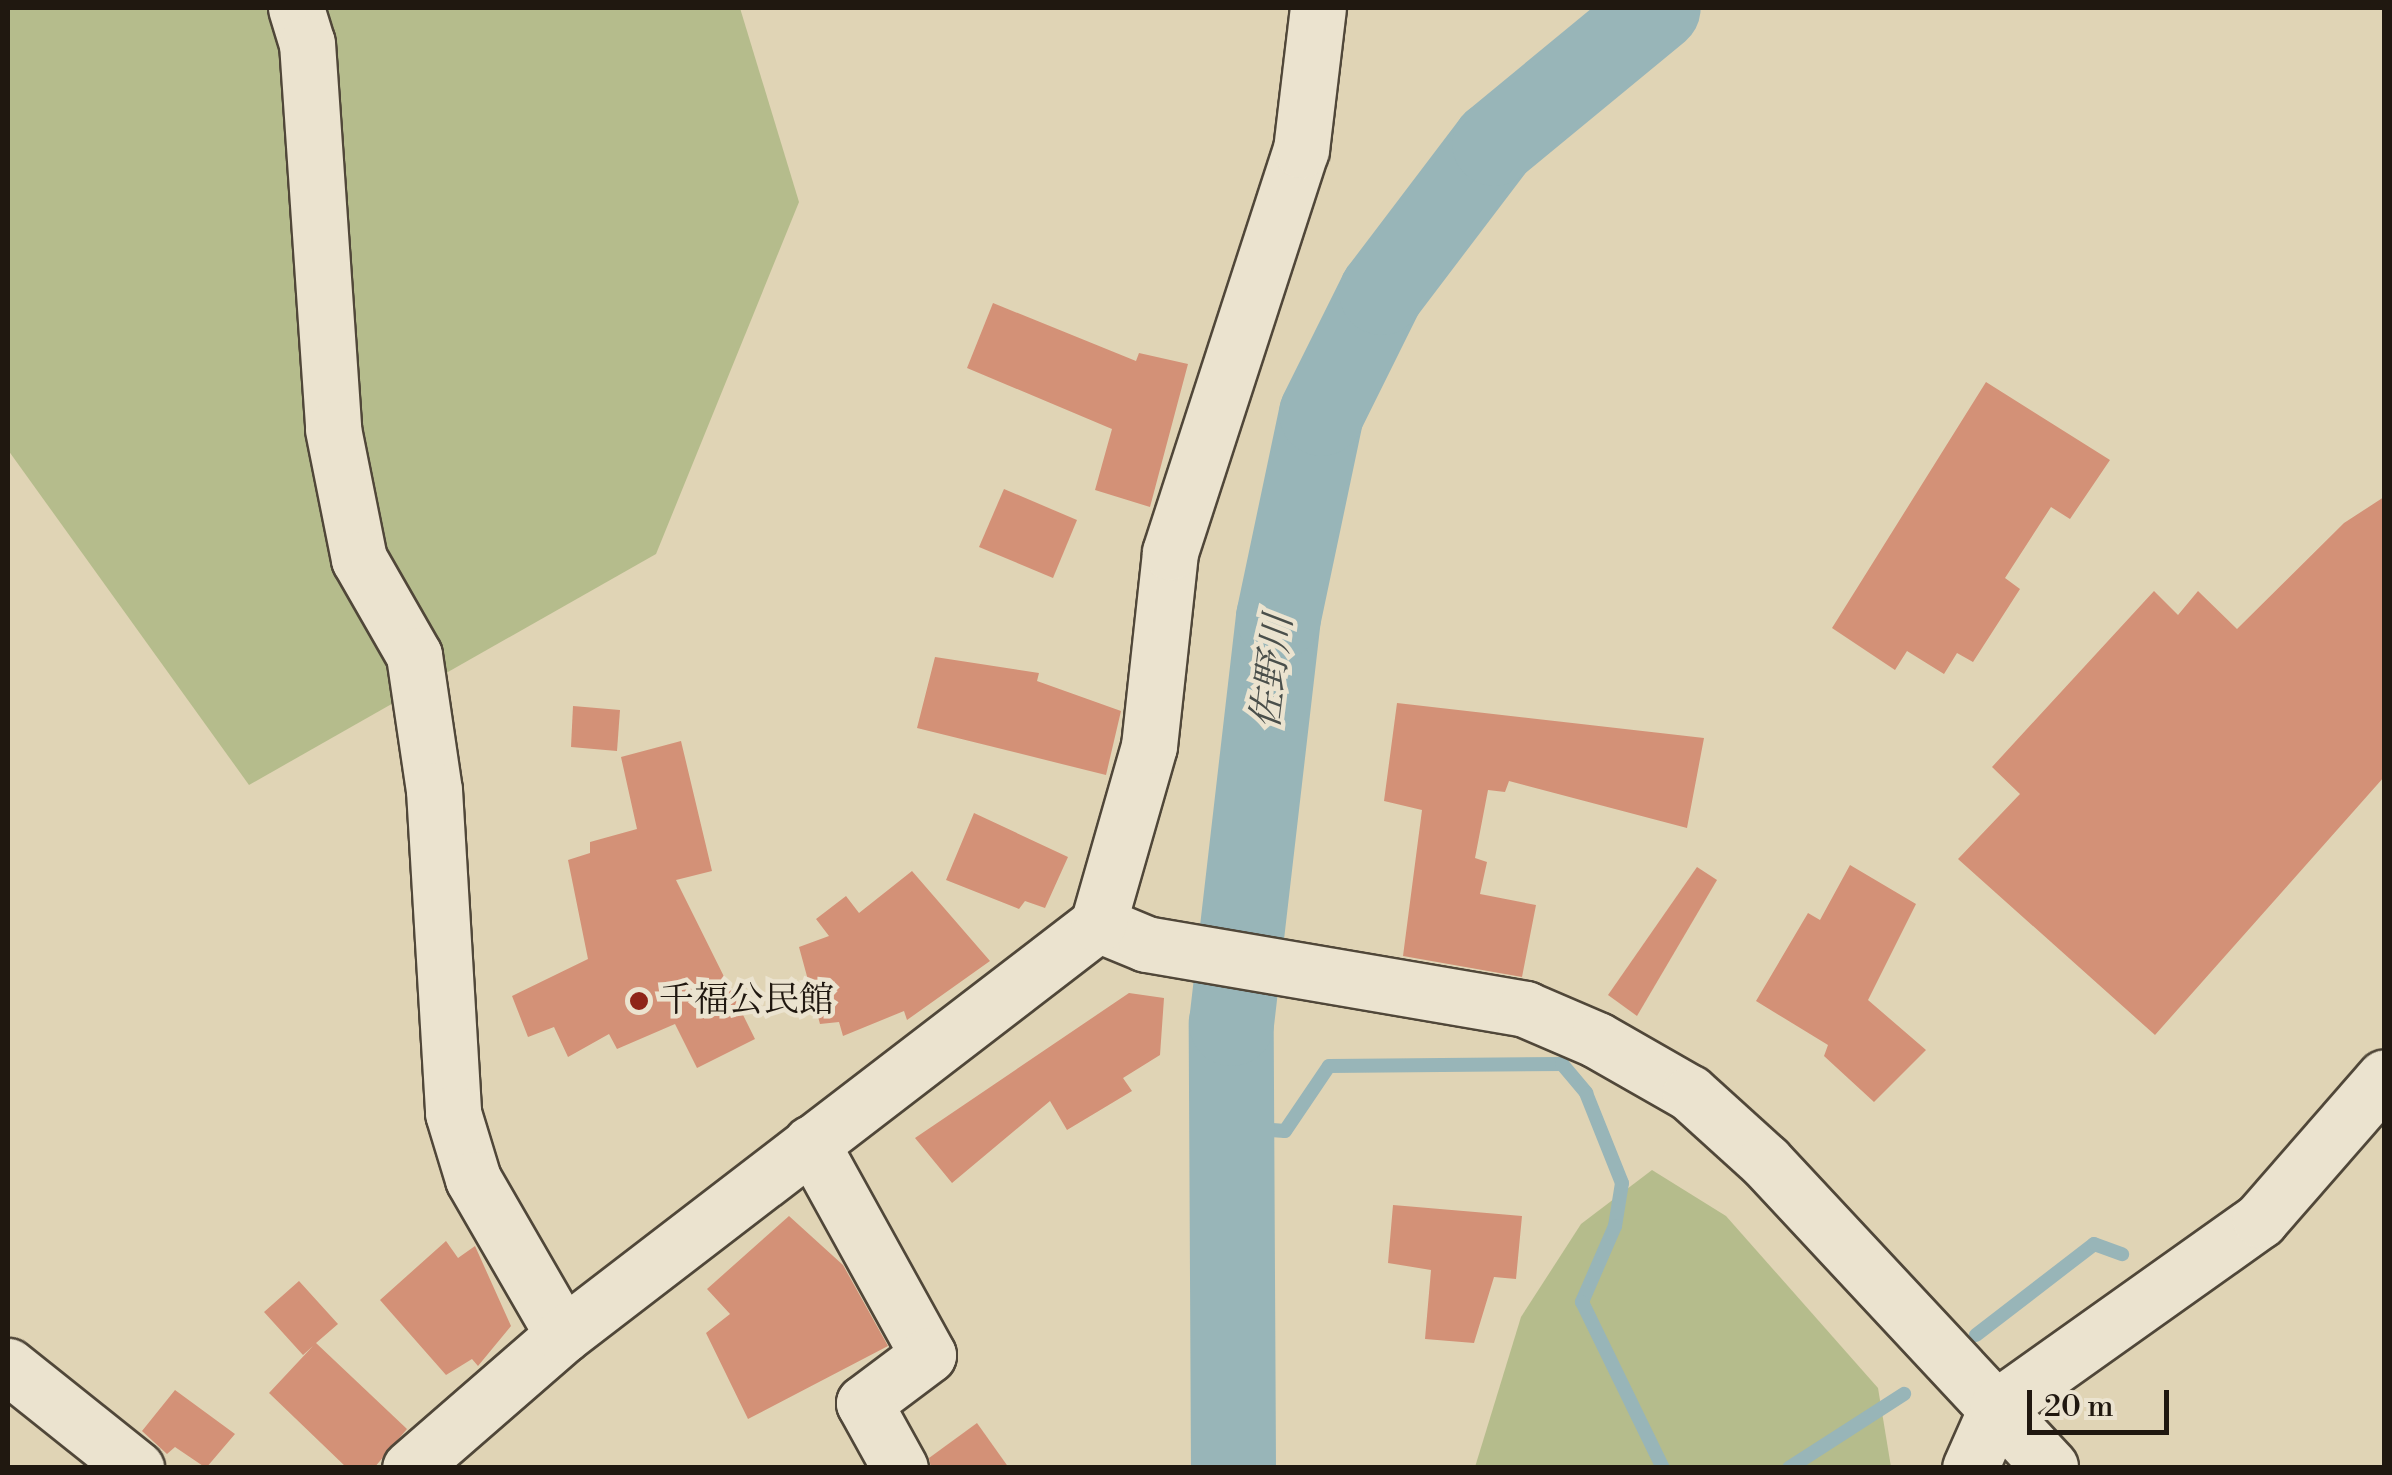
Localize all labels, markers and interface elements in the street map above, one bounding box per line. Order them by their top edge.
water label: 佐野川 [1243,613,1303,731]
place label: 千福公民館 [659,980,834,1022]
marker: 千福公民館 [628,990,650,1012]
scale bar [2032,1370,2174,1432]
text: 20 m [2044,1388,2113,1426]

